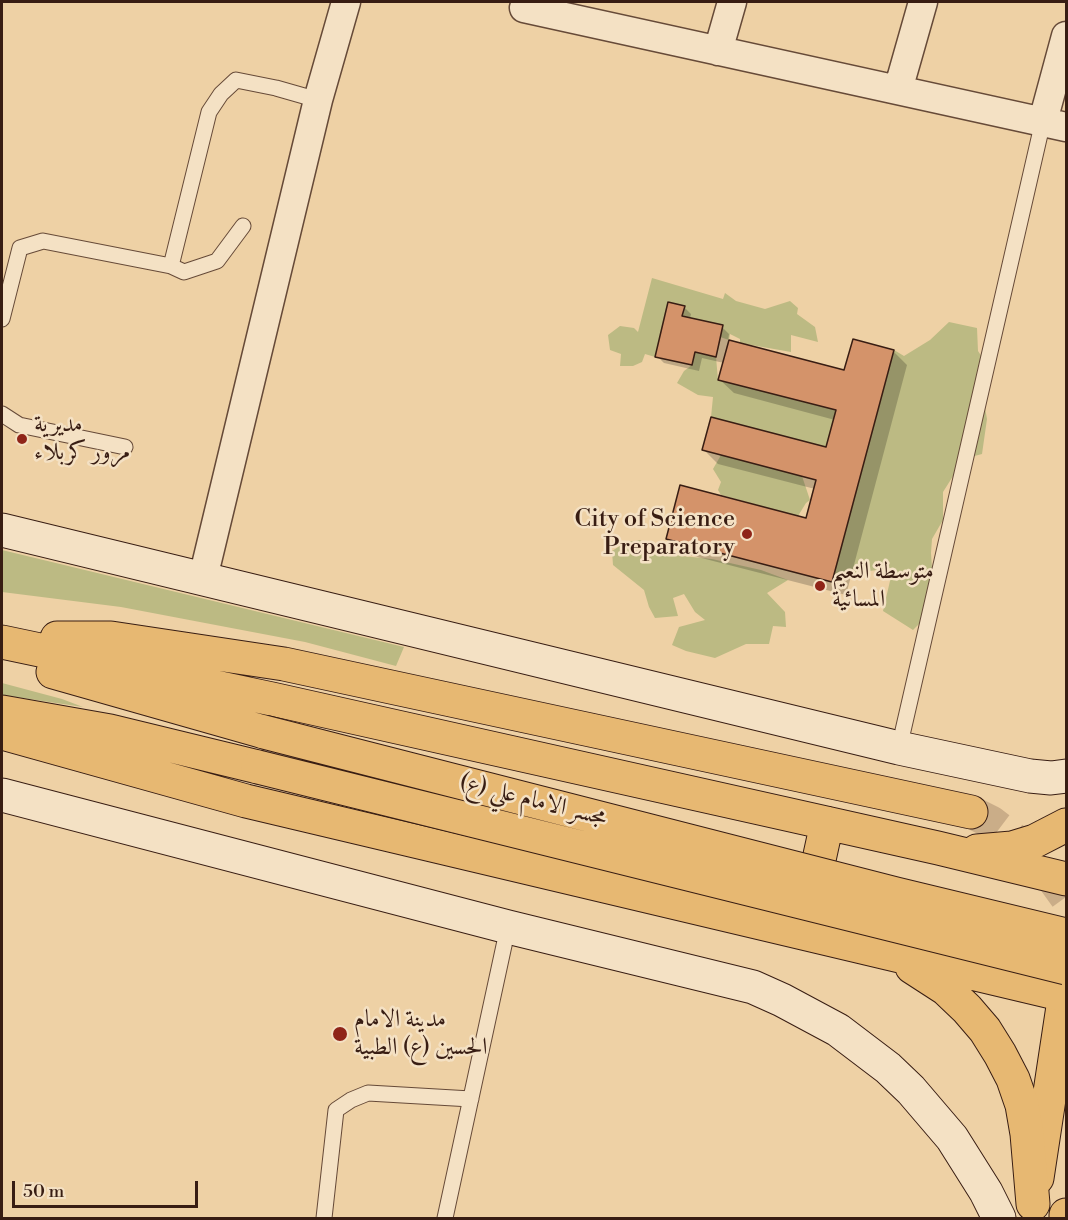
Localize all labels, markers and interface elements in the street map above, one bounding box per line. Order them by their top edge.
place label: مديرية مرور كربلاء [34,411,130,467]
marker: مديرية مرور كربلاء [15,432,29,446]
place label: City of Science Preparatory [575,506,735,562]
marker: City of Science Preparatory [740,527,754,541]
place label: متوسطة النعيم المسائية [832,558,934,614]
marker: متوسطة النعيم المسائية [813,579,827,593]
street label: مجسر الامام علي (ع) [456,769,610,833]
place label: مدينة الامام الحسين (ع) الطبية [354,1006,487,1062]
marker: مدينة الامام الحسين (ع) الطبية [331,1025,349,1043]
scale bar [15,1169,201,1207]
text: 50 m [23,1180,64,1203]

